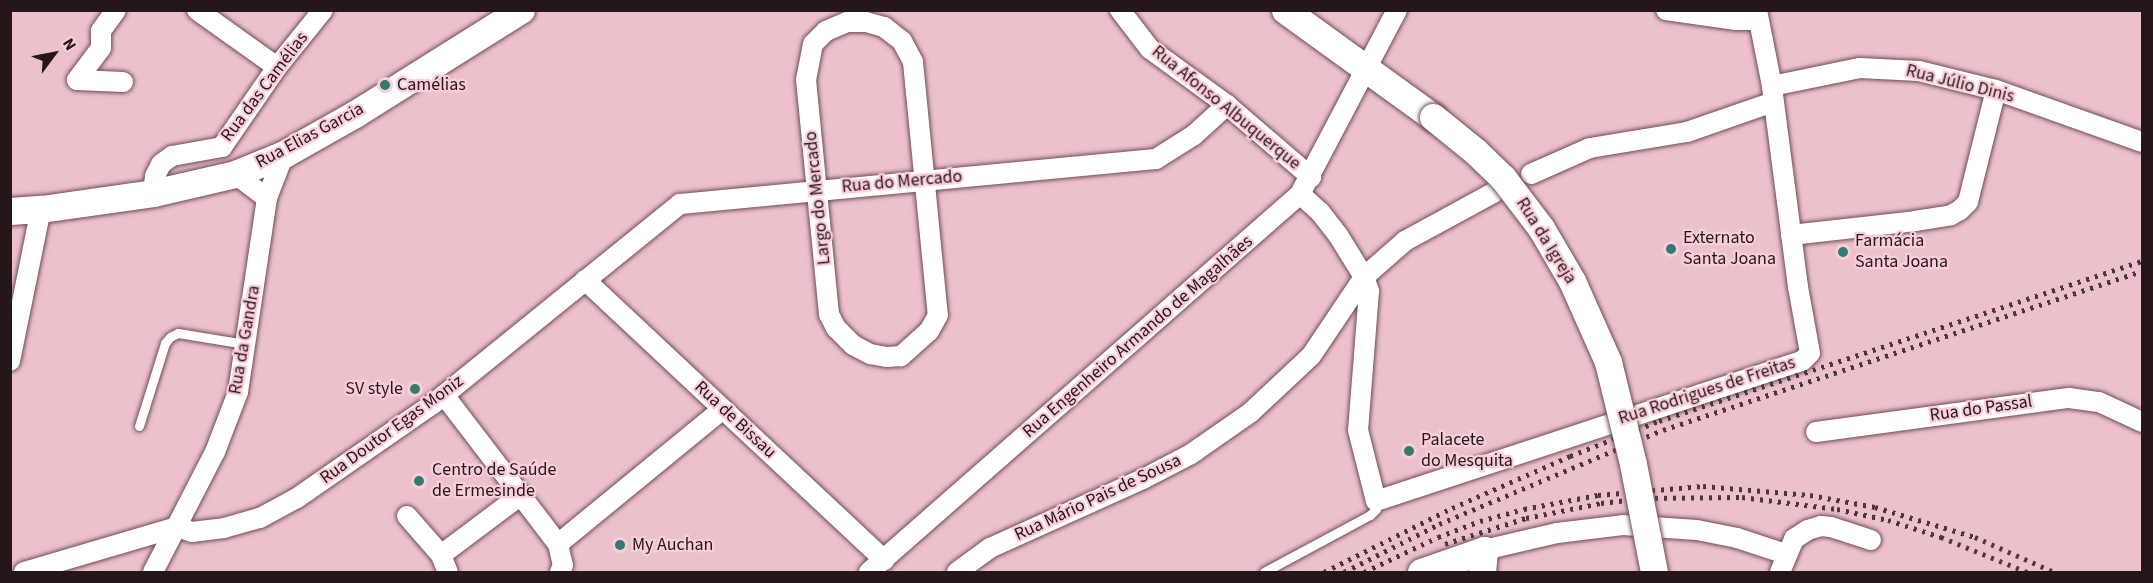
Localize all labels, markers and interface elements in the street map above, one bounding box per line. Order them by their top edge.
north arrow [24,24,84,84]
street label: Rua das Camélias [217,28,313,146]
text: N [57,34,81,55]
street label: Rua Afonso Albuquerque [1147,41,1305,175]
street label: Rua Júlio Dinis [1904,60,2016,108]
place label: Camélias [397,74,466,96]
marker: Camélias [378,78,392,92]
street label: Rua Elias Garcia [252,98,368,174]
street label: Largo do Mercado [800,130,836,266]
street label: Rua do Mercado [841,166,963,198]
street label: Rua da Igreja [1511,194,1581,288]
place label: Externato Santa Joana [1683,228,1776,270]
street label: Rua Engenheiro Armando de Magalhães [1019,231,1257,443]
place label: Farmácia Santa Joana [1855,231,1948,274]
marker: Externato Santa Joana [1664,242,1678,256]
marker: Farmácia Santa Joana [1836,245,1850,259]
street label: Rua da Gandra [225,284,265,396]
street label: Rua Rodrigues de Freitas [1616,352,1798,430]
street label: Rua Doutor Egas Moniz [316,371,468,489]
street label: Rua de Bissau [690,377,780,463]
place label: SV style [345,378,403,400]
marker: SV style [408,382,422,396]
street label: Rua do Passal [1928,391,2034,427]
place label: Palacete do Mesquita [1421,430,1513,472]
marker: Palacete do Mesquita [1402,444,1416,458]
street label: Rua Mário Pais de Sousa [1011,450,1185,546]
place label: Centro de Saúde de Ermesinde [432,460,556,502]
marker: Centro de Saúde de Ermesinde [410,472,428,490]
place label: My Auchan [632,534,713,556]
marker: My Auchan [613,538,627,552]

